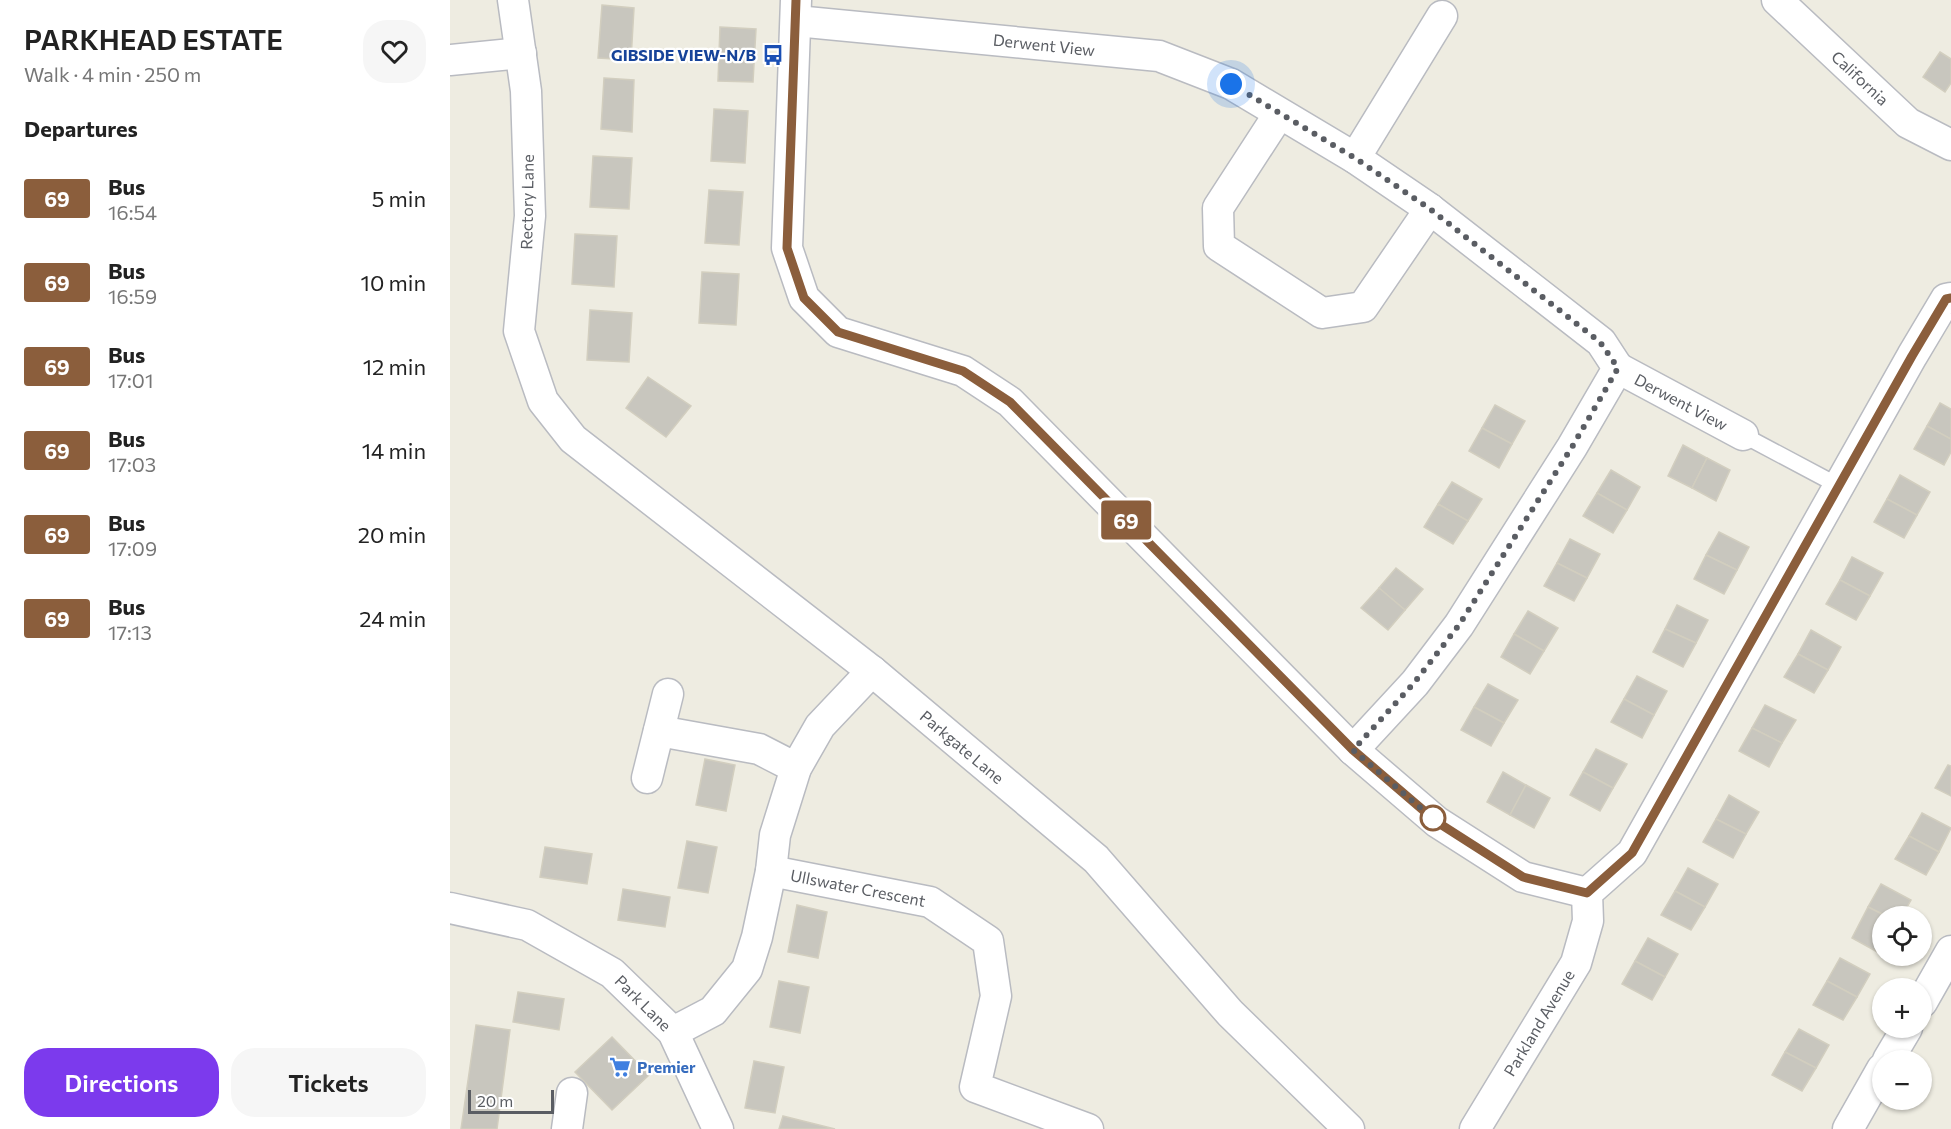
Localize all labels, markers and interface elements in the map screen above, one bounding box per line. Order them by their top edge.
button: heart [363,20,426,83]
text: PARKHEAD ESTATE [24,22,283,56]
street label: Derwent View [992,30,1096,59]
bus stop icon: GIBSIDE VIEW-N/B [761,43,785,67]
place label: GIBSIDE VIEW-N/B [611,45,756,64]
street label: California [1828,46,1893,109]
text: Walk · 4 min · 250 m [24,62,201,86]
your location [1216,69,1246,99]
text: Departures [24,115,138,142]
street label: Rectory Lane [516,154,537,250]
text: Bus [108,173,145,200]
text: 5 min [372,185,426,212]
text: 69 [44,186,70,211]
text: 16:54 [108,200,157,224]
text: Bus [108,257,145,284]
text: 10 min [361,269,426,296]
text: 69 [44,270,70,295]
text: 16:59 [108,284,157,308]
text: Bus [108,341,145,368]
text: 12 min [363,353,426,380]
text: 69 [44,354,70,379]
text: 17:01 [108,368,153,392]
street label: Derwent View [1632,369,1731,434]
text: Bus [108,425,145,452]
text: 14 min [362,437,426,464]
text: 69 [44,438,70,463]
text: 17:03 [108,452,156,476]
line badge: 69 [1099,500,1153,540]
text: 69 [1113,508,1139,533]
text: Bus [108,509,145,536]
text: 20 min [358,521,426,548]
text: 69 [44,522,70,547]
text: 17:09 [108,536,157,560]
text: Bus [108,593,145,620]
text: 24 min [359,605,426,632]
text: 69 [44,606,70,631]
text: 17:13 [108,620,152,644]
street label: Parkgate Lane [917,706,1008,787]
unlabelled marker [1420,805,1446,831]
street label: Ullswater Crescent [789,865,928,910]
map controls [1872,906,1932,1110]
button: locate [1872,906,1932,966]
street label: Parkland Avenue [1499,966,1578,1079]
street label: Park Lane [611,971,675,1035]
button: + [1872,978,1932,1038]
button: Directions [24,1048,219,1117]
button: Tickets [231,1048,426,1117]
button: − [1872,1050,1932,1110]
supermarket icon: Premier [608,1055,632,1079]
place label: Premier [637,1057,696,1076]
scale bar [468,1087,554,1114]
text: 20 m [477,1091,513,1110]

